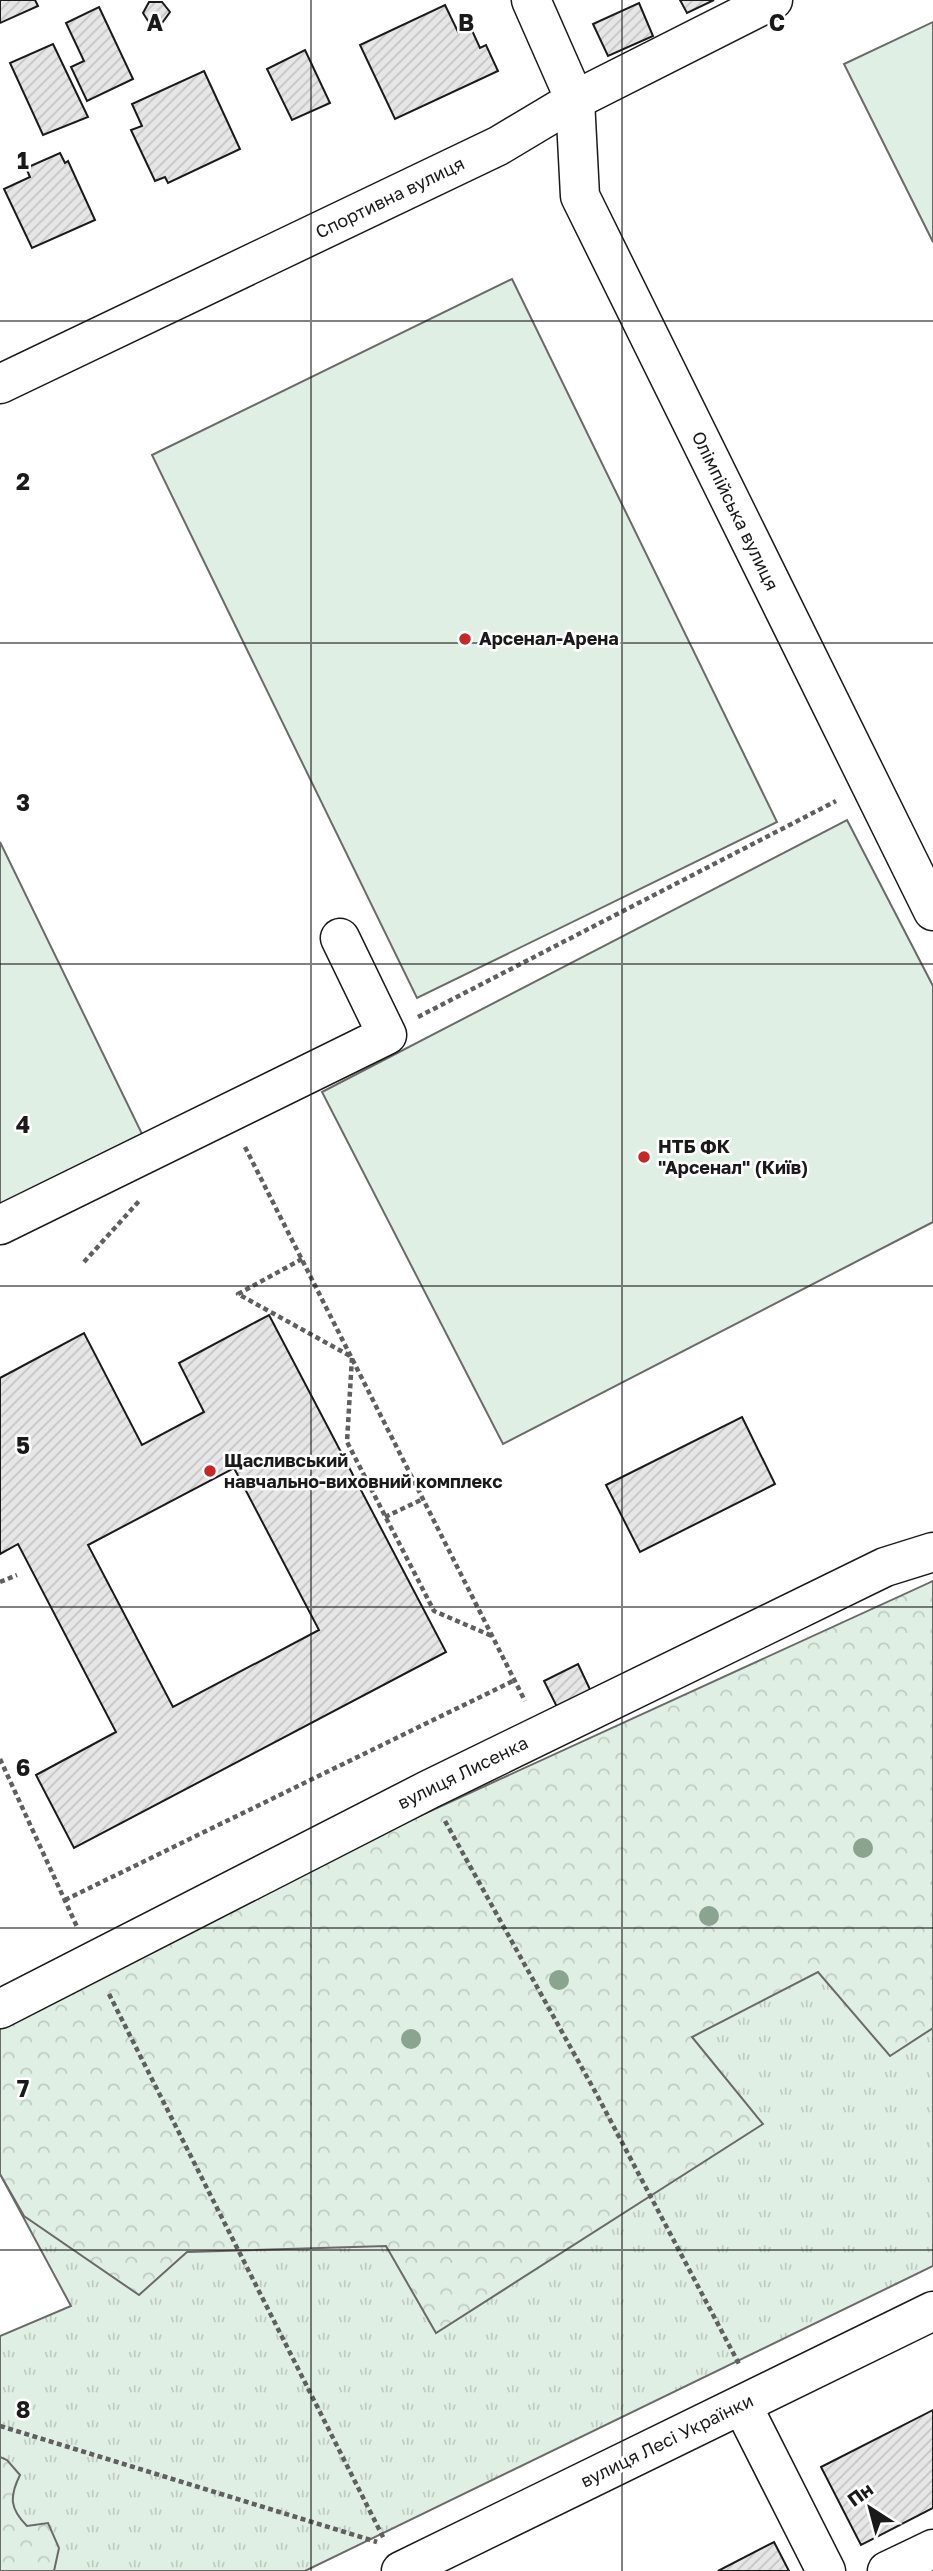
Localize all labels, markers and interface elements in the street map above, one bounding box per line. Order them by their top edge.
text: A [147,8,164,36]
text: B [458,8,474,36]
text: C [769,8,785,36]
text: 1 [17,146,29,174]
street label: Спортивна вулиця [311,151,468,243]
street label: Олімпійська вулиця [688,427,784,594]
text: 2 [16,467,30,495]
place label: Арсенал-Арена [479,627,619,649]
marker: Арсенал-Арена [457,631,473,647]
text: 3 [16,788,30,816]
text: 4 [16,1110,30,1138]
place label: НТБ ФК "Арсенал" (Київ) [658,1135,808,1178]
marker: НТБ ФК "Арсенал" (Київ) [636,1149,652,1165]
text: 5 [16,1431,30,1459]
place label: Щасливський навчально-виховний комплекс [224,1449,503,1492]
marker: Щасливський навчально-виховний комплекс [202,1463,218,1479]
street label: вулиця Лисенка [394,1731,531,1813]
text: 6 [16,1753,30,1781]
text: 7 [17,2074,29,2102]
street label: вулиця Лесі Українки [577,2389,757,2492]
text: 8 [16,2395,30,2423]
north arrow [835,2473,905,2543]
text: Пн [843,2477,877,2511]

